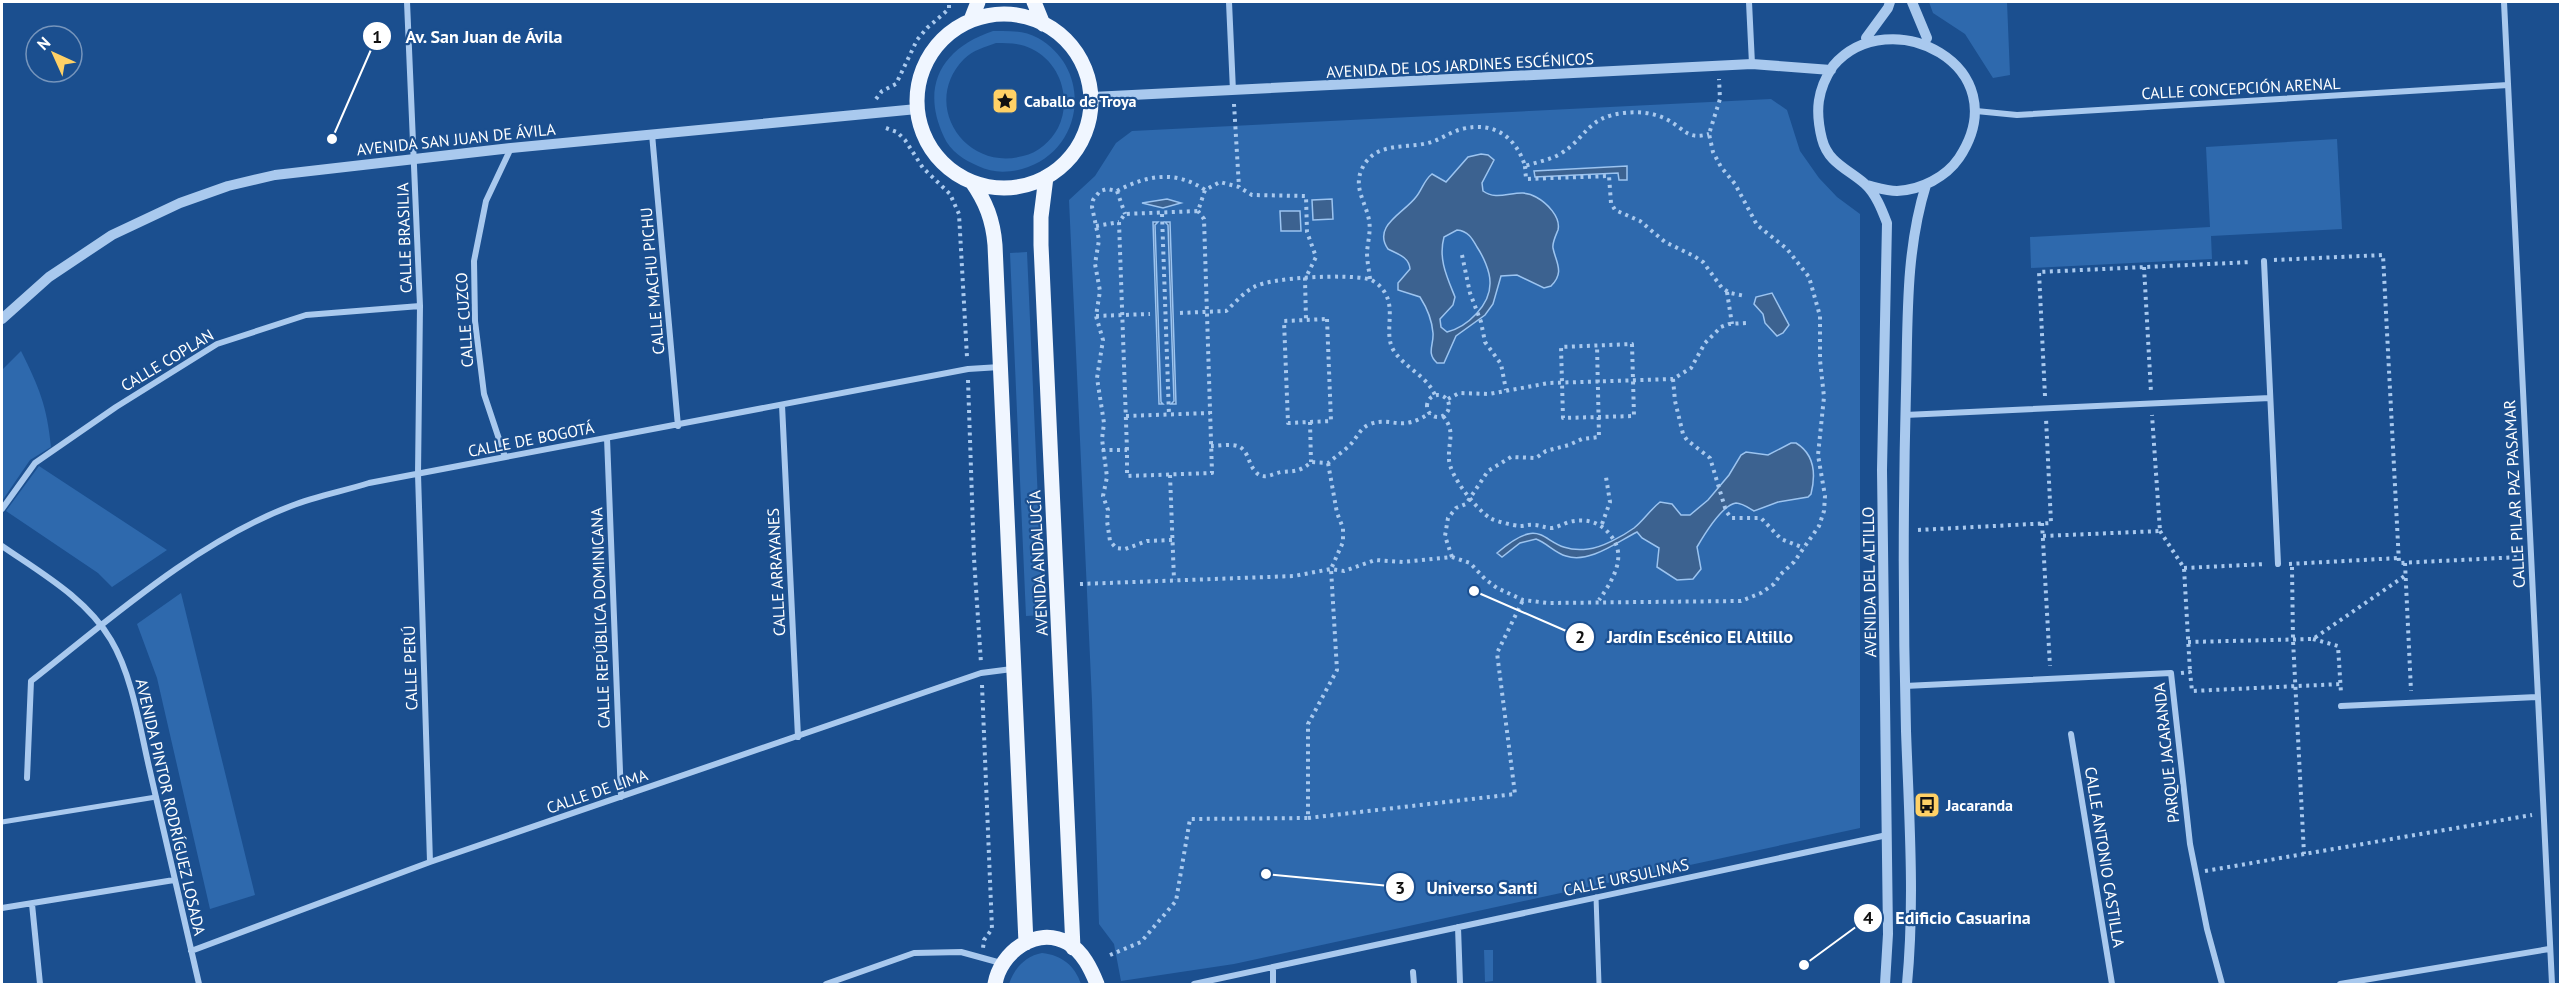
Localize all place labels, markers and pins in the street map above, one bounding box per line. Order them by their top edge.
callout: Av. San Juan de Ávila [362,18,575,54]
place icon: Caballo de Troya [990,86,1020,116]
place label: Caballo de Troya [1024,91,1137,111]
callout: Jardín Escénico El Altillo [1565,619,1806,655]
bus stop icon: Jacaranda [1912,790,1942,820]
place label: Jacaranda [1945,795,2013,815]
callout: Universo Santi [1385,869,1550,905]
callout: Edificio Casuarina [1853,900,2043,936]

